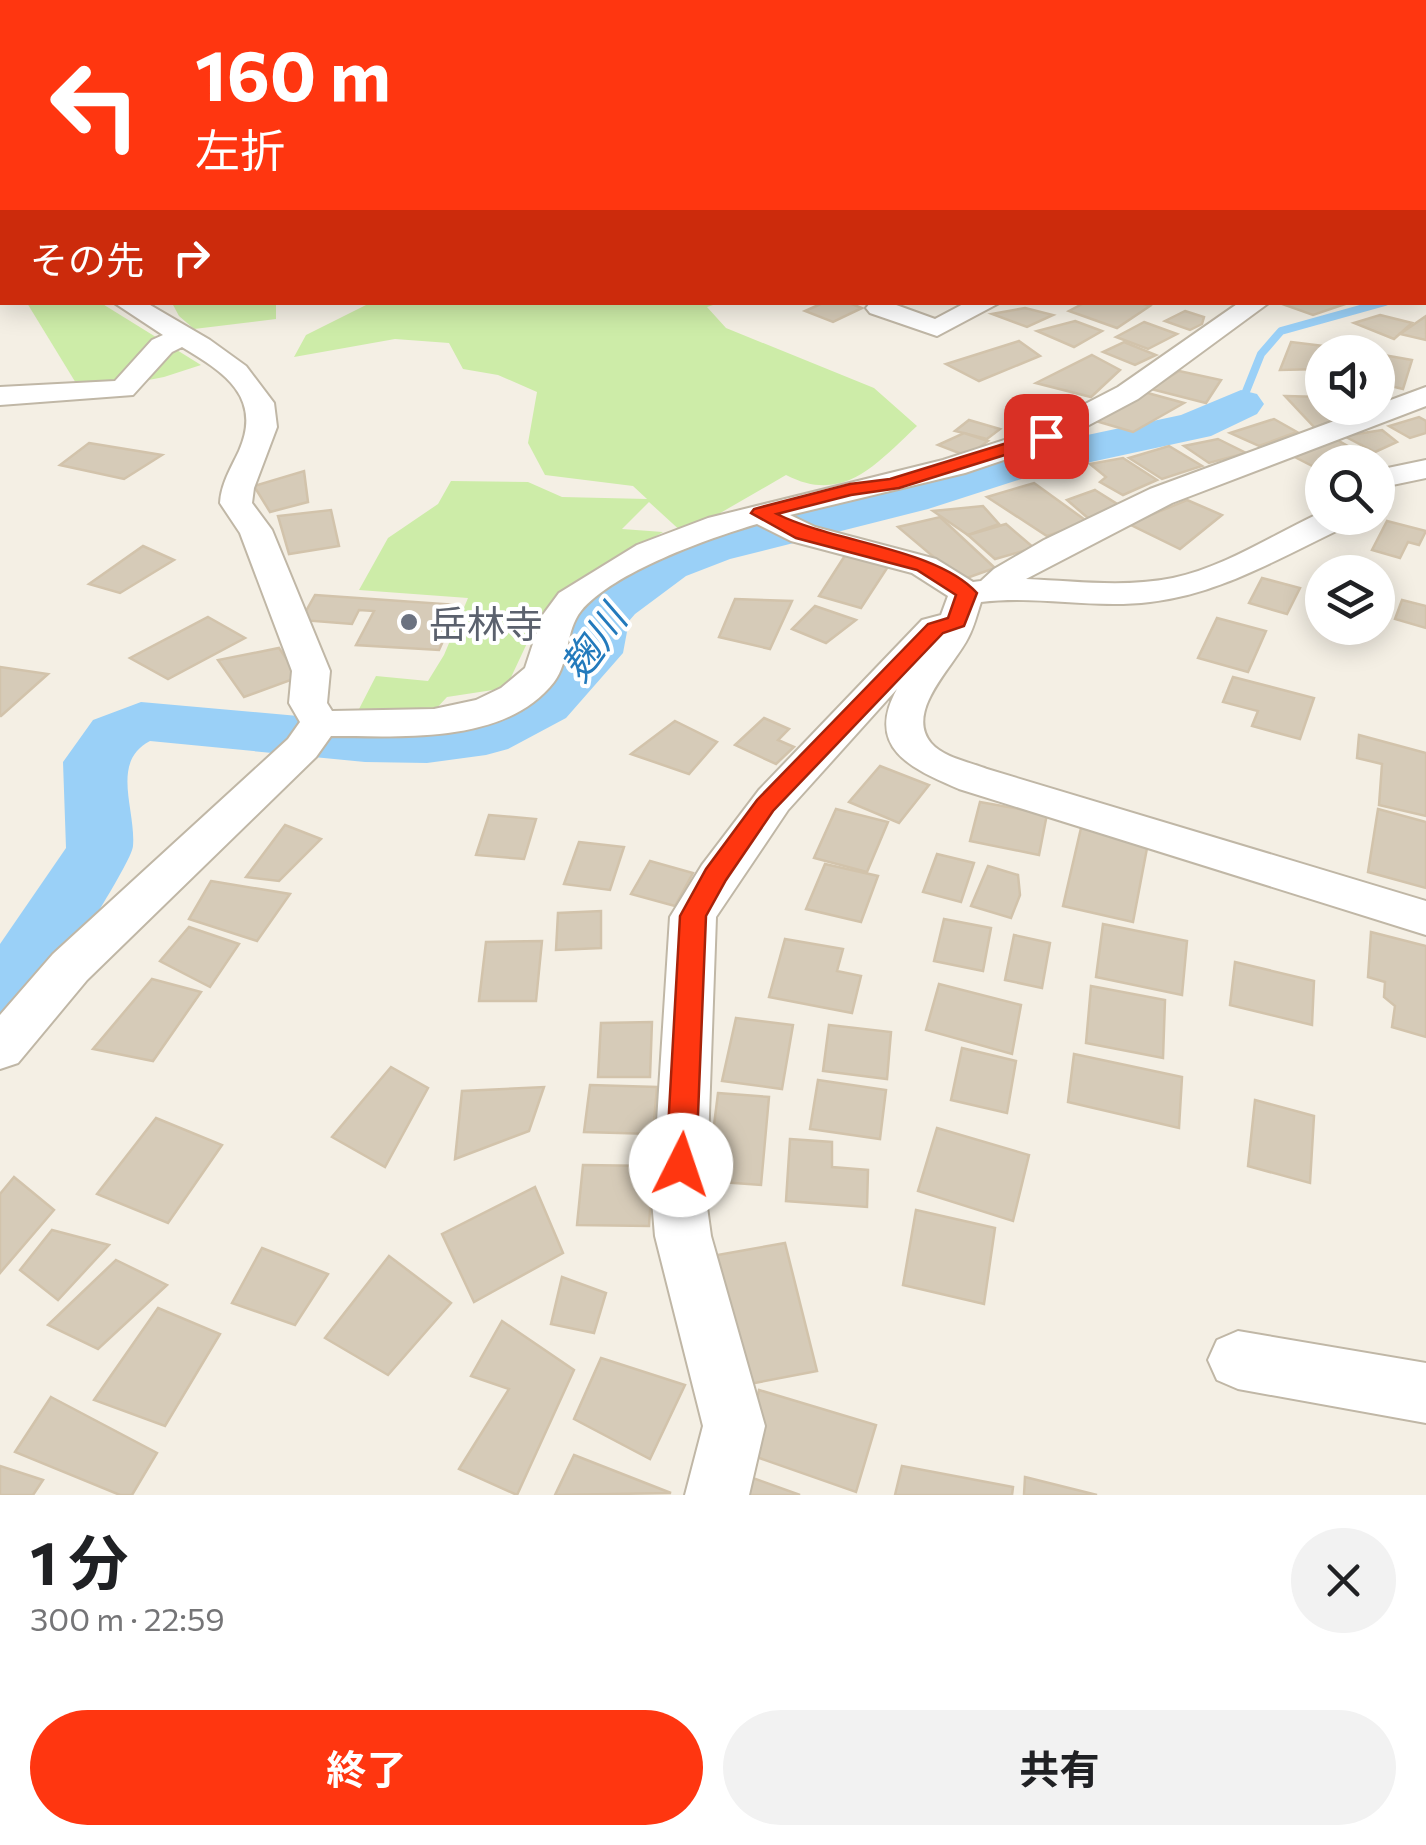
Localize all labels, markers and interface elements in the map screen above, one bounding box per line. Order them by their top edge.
text: 160 m [195,30,391,115]
icon: left [30,40,160,170]
text: 左折 [195,121,285,176]
icon: right [164,230,219,285]
text: その先 [30,235,144,282]
map controls [1305,335,1395,645]
button: sound [1305,335,1395,425]
pin [1004,394,1089,479]
icon: arrive [1019,409,1074,464]
button: search [1305,445,1395,535]
button: layers [1305,555,1395,645]
water label: 麹川 [549,592,637,689]
place label: 岳林寺 [429,599,543,646]
marker: 岳林寺 [398,611,420,633]
position arrow [629,1113,733,1217]
text: 1 分 [30,1524,129,1597]
button: close [1291,1528,1396,1633]
text: 300 m · 22:59 [30,1598,225,1638]
button: 終了 [30,1710,703,1825]
button: 共有 [723,1710,1396,1825]

